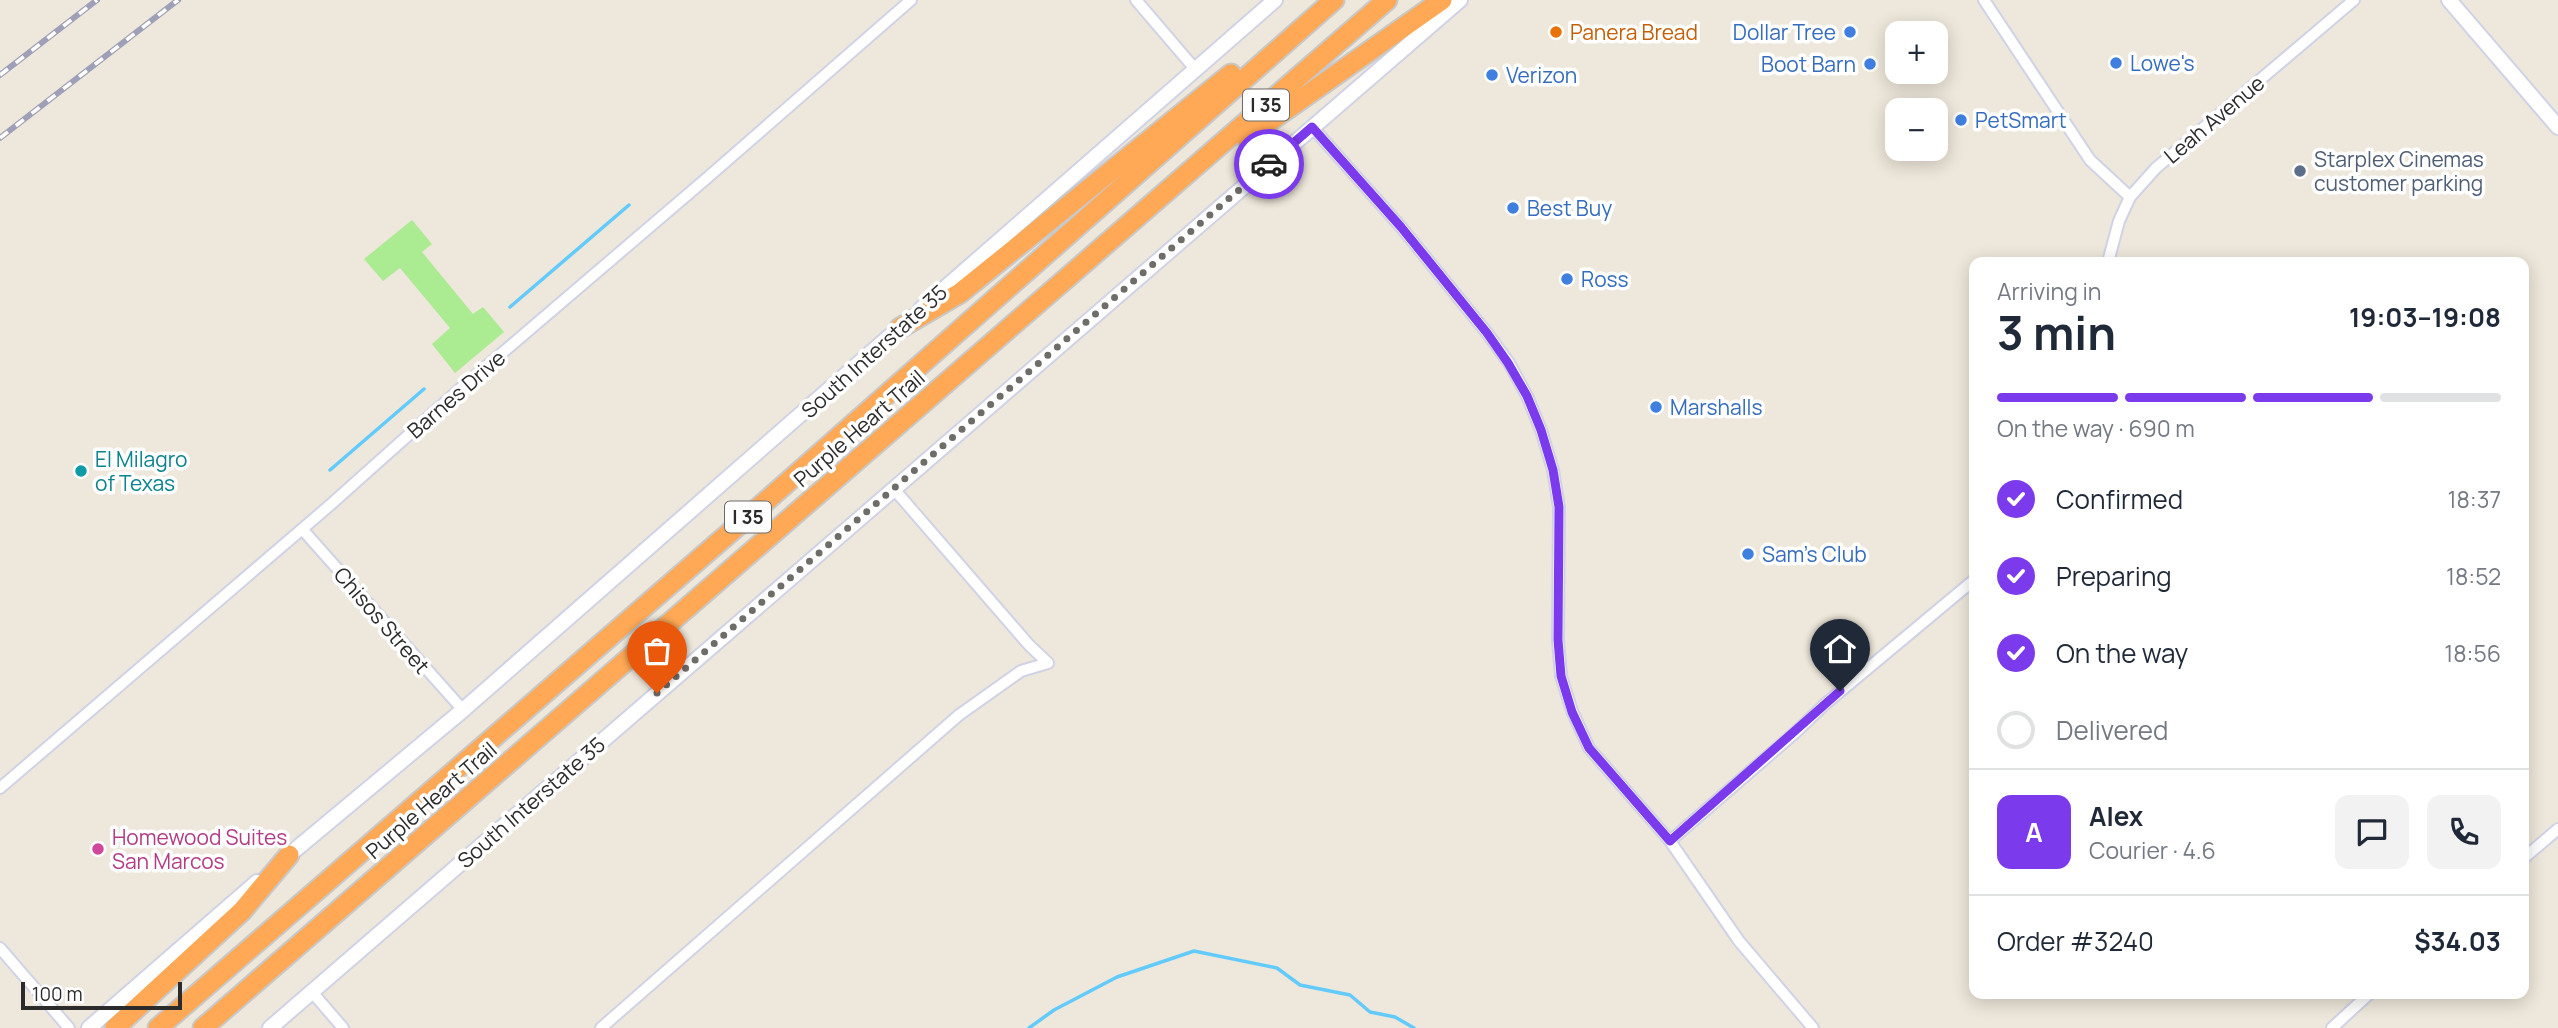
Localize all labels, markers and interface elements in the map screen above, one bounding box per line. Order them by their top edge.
place label: Panera Bread [1570,18,1698,46]
place label: Dollar Tree [1733,18,1836,46]
map controls [1885,21,1948,161]
button: + [1885,21,1948,84]
marker: Panera Bread [1548,24,1564,40]
marker: Dollar Tree [1842,24,1858,40]
place label: Lowe's [2130,49,2195,77]
place label: Boot Barn [1761,50,1856,78]
marker: Lowe's [2108,55,2124,71]
marker: Boot Barn [1862,56,1878,72]
place label: Verizon [1506,61,1577,89]
marker: Verizon [1484,67,1500,83]
street label: Leah Avenue [2158,69,2270,169]
road number: I 35 [1243,90,1289,120]
button: − [1885,98,1948,161]
place label: PetSmart [1975,106,2067,134]
marker: PetSmart [1953,112,1969,128]
courier [1234,129,1304,199]
icon: car [1250,145,1288,183]
place label: Starplex Cinemas customer parking [2314,145,2484,197]
marker: Starplex Cinemas customer parking [2292,163,2308,179]
place label: Best Buy [1527,194,1612,222]
marker: Best Buy [1505,200,1521,216]
place label: Ross [1581,265,1629,293]
marker: Ross [1559,271,1575,287]
text: Arriving in [1997,275,2102,307]
street label: South Interstate 35 [795,278,953,424]
text: 19:03–19:08 [2349,299,2501,335]
text: 3 min [1997,301,2116,364]
street label: Barnes Drive [401,344,511,444]
street label: Purple Heart Trail [788,363,930,493]
place label: Marshalls [1670,393,1762,421]
marker: Marshalls [1648,399,1664,415]
text: On the way · 690 m [1997,412,2195,444]
place label: El Milagro of Texas [95,445,187,497]
marker: El Milagro of Texas [73,463,89,479]
icon: check [1997,480,2035,518]
text: Confirmed [2056,481,2183,517]
text: 18:37 [2448,483,2501,515]
road number: I 35 [725,502,771,532]
place label: Sam's Club [1762,540,1867,568]
marker: Sam's Club [1740,546,1756,562]
icon: check [1997,557,2035,595]
text: Preparing [2056,558,2172,594]
text: 18:52 [2446,560,2501,592]
street label: Chisos Street [328,561,436,679]
pin [1810,619,1870,691]
pin [627,621,687,693]
icon: home [1821,630,1859,668]
icon: bag [638,632,676,670]
icon: check [1997,634,2035,672]
text: On the way [2056,635,2188,671]
text: 18:56 [2444,637,2501,669]
text: Delivered [2056,712,2168,748]
street label: South Interstate 35 [451,730,611,874]
street label: Purple Heart Trail [360,735,502,865]
button: chat [2335,795,2409,869]
button: phone [2427,795,2501,869]
text: Alex [2089,798,2143,834]
text: A [2025,814,2043,850]
place label: Homewood Suites San Marcos [112,823,287,875]
text: Courier · 4.6 [2089,834,2216,866]
marker: Homewood Suites San Marcos [90,841,106,857]
text: Order #3240 [1997,923,2154,959]
text: $34.03 [2414,923,2501,959]
scale bar [21,979,182,1011]
text: 100 m [32,981,83,1007]

